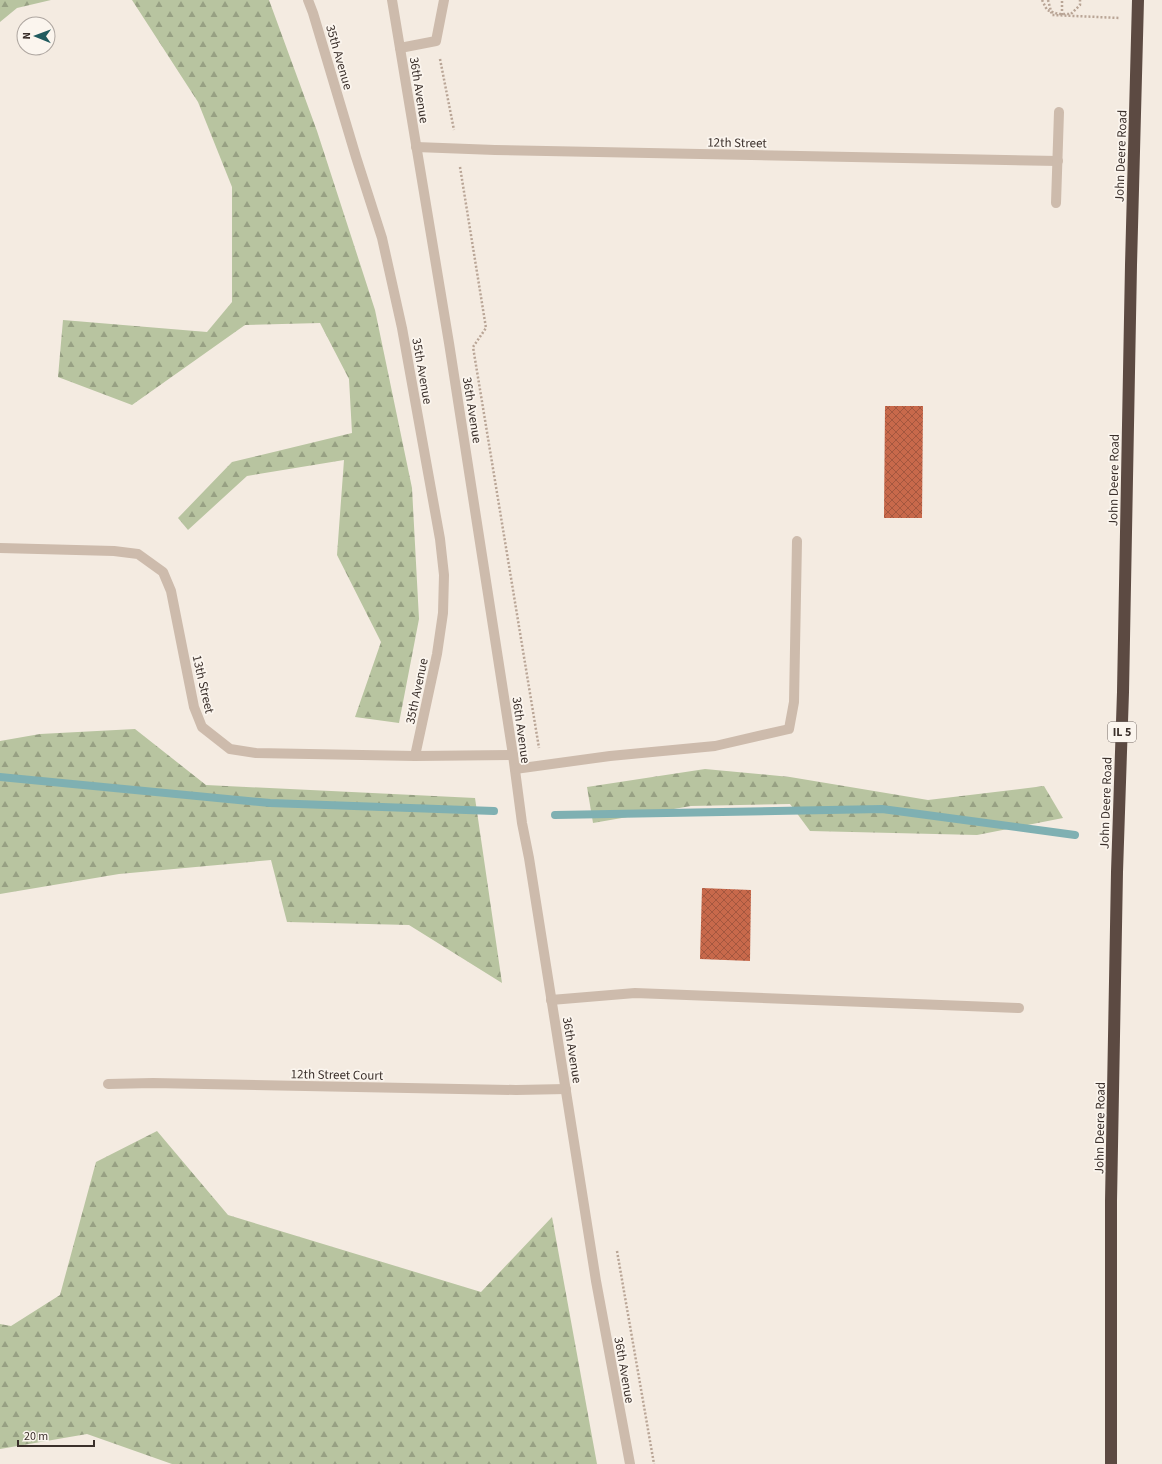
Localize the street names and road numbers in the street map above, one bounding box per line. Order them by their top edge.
street label: 35th Avenue [321,23,357,92]
street label: 36th Avenue [405,56,433,125]
street label: John Deere Road [1110,110,1132,202]
street label: 12th Street [707,133,768,153]
street label: 35th Avenue [407,337,437,406]
street label: 36th Avenue [458,376,486,445]
street label: John Deere Road [1104,434,1124,526]
street label: 13th Street [188,653,219,716]
street label: 35th Avenue [401,657,433,726]
street label: 36th Avenue [507,696,535,765]
road number: IL 5 [1108,722,1136,742]
street label: John Deere Road [1095,757,1117,849]
street label: 36th Avenue [558,1016,586,1085]
street label: 12th Street Court [291,1065,384,1085]
street label: John Deere Road [1090,1082,1110,1174]
street label: 36th Avenue [609,1336,639,1405]

